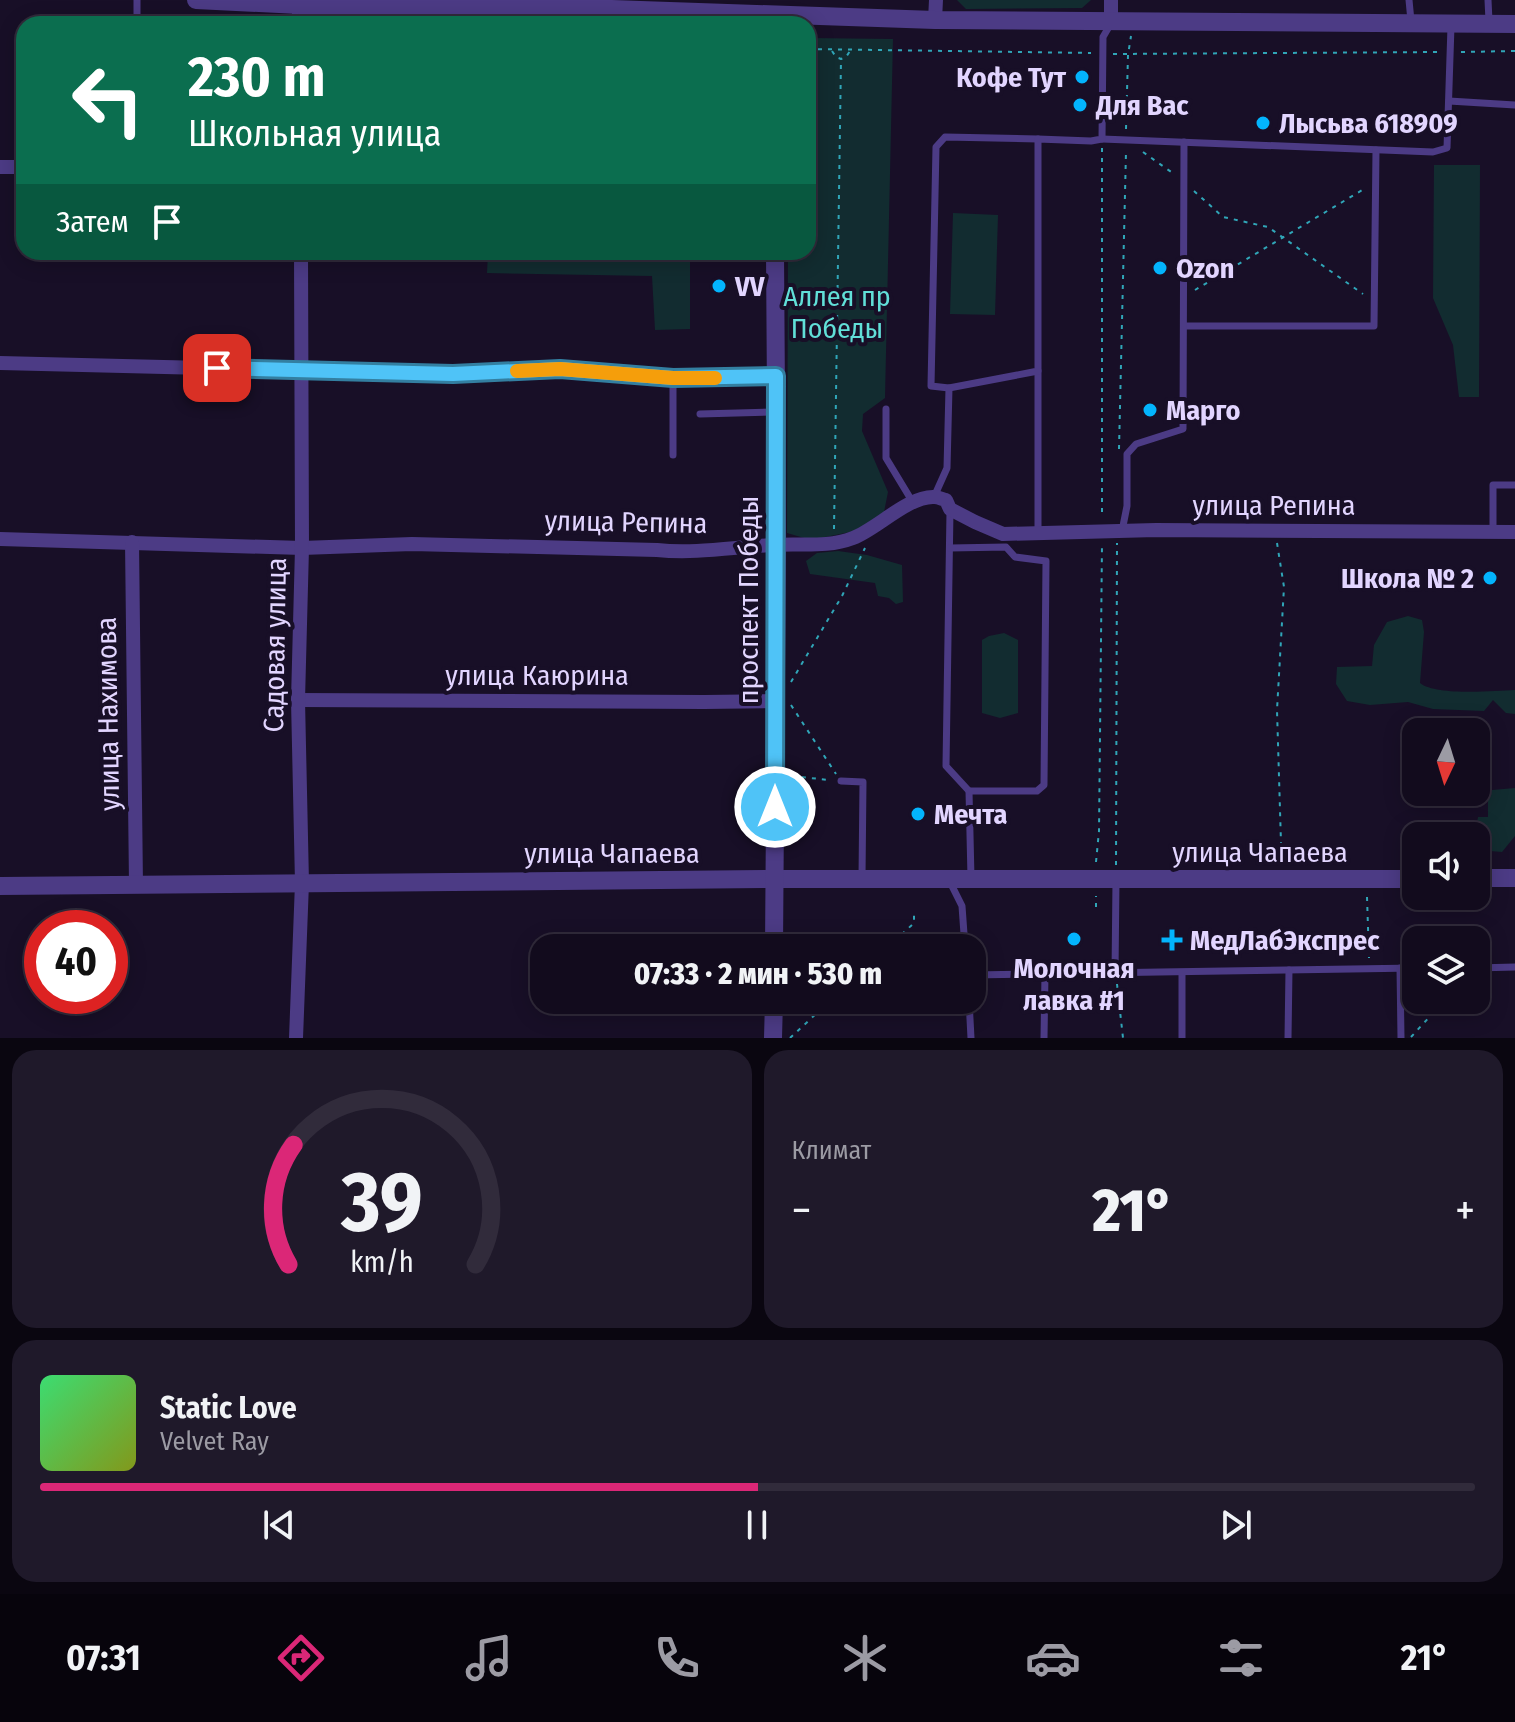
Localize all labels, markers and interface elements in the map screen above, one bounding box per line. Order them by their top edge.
text: 230 m [188,44,325,111]
icon: left [56,48,160,152]
place label: Кофе Тут [956,61,1067,94]
marker: Кофе Тут [1073,68,1091,86]
place label: Для Вас [1095,89,1189,122]
marker: Для Вас [1071,96,1089,114]
place label: Лысьва 618909 [1279,107,1458,140]
text: Школьная улица [188,112,441,156]
marker: Лысьва 618909 [1254,114,1272,132]
icon: arrive [145,200,189,244]
text: Затем [56,204,129,240]
place label: Ozon [1176,252,1234,285]
marker: Ozon [1151,259,1169,277]
place label: VV [734,270,766,303]
marker: VV [710,277,728,295]
park label: Аллея пр Победы [783,280,891,345]
pin [183,334,251,402]
icon: arrive [195,346,239,390]
place label: Марго [1166,394,1241,427]
marker: Марго [1141,401,1159,419]
street label: улица Репина [1193,489,1355,522]
street label: проспект Победы [732,496,765,704]
street label: улица Репина [544,504,708,540]
street label: Садовая улица [257,557,293,733]
place label: Школа № 2 [1341,562,1474,595]
marker: Школа № 2 [1481,569,1499,587]
street label: улица Нахимова [90,617,126,811]
street label: улица Каюрина [445,659,629,692]
north arrow [1402,718,1490,806]
map controls [1402,718,1490,1014]
position arrow [733,765,817,849]
place label: Мечта [934,798,1007,831]
marker: Мечта [909,805,927,823]
button: sound [1402,822,1490,910]
street label: улица Чапаева [1172,836,1348,869]
street label: улица Чапаева [524,837,700,870]
speed limit sign: 40 [24,910,128,1014]
place label: МедЛабЭкспрес [1190,924,1380,957]
button: layers [1402,926,1490,1014]
marker: МедЛабЭкспрес [1161,929,1183,951]
marker: Молочная лавка #1 [1065,930,1083,948]
place label: Молочная лавка #1 [1013,952,1135,1017]
text: 07:33 · 2 мин · 530 m [634,956,882,992]
text: Климат [792,1135,871,1166]
text: 39 [340,1153,423,1253]
text: 21° [1093,1175,1174,1247]
text: − [792,1184,811,1237]
text: + [1455,1184,1475,1237]
text: km/h [350,1245,414,1280]
text: Static Love [160,1390,297,1426]
text: Velvet Ray [160,1426,269,1457]
icon: previous [257,1503,301,1547]
icon: pause [735,1503,779,1547]
icon: next [1214,1503,1258,1547]
icon: directions [273,1630,329,1686]
icon: music [461,1630,517,1686]
icon: phone [649,1630,705,1686]
icon: climate [837,1630,893,1686]
icon: car [1025,1630,1081,1686]
icon: filters [1213,1630,1269,1686]
text: 07:31 [66,1636,141,1680]
text: 21° [1401,1636,1449,1680]

